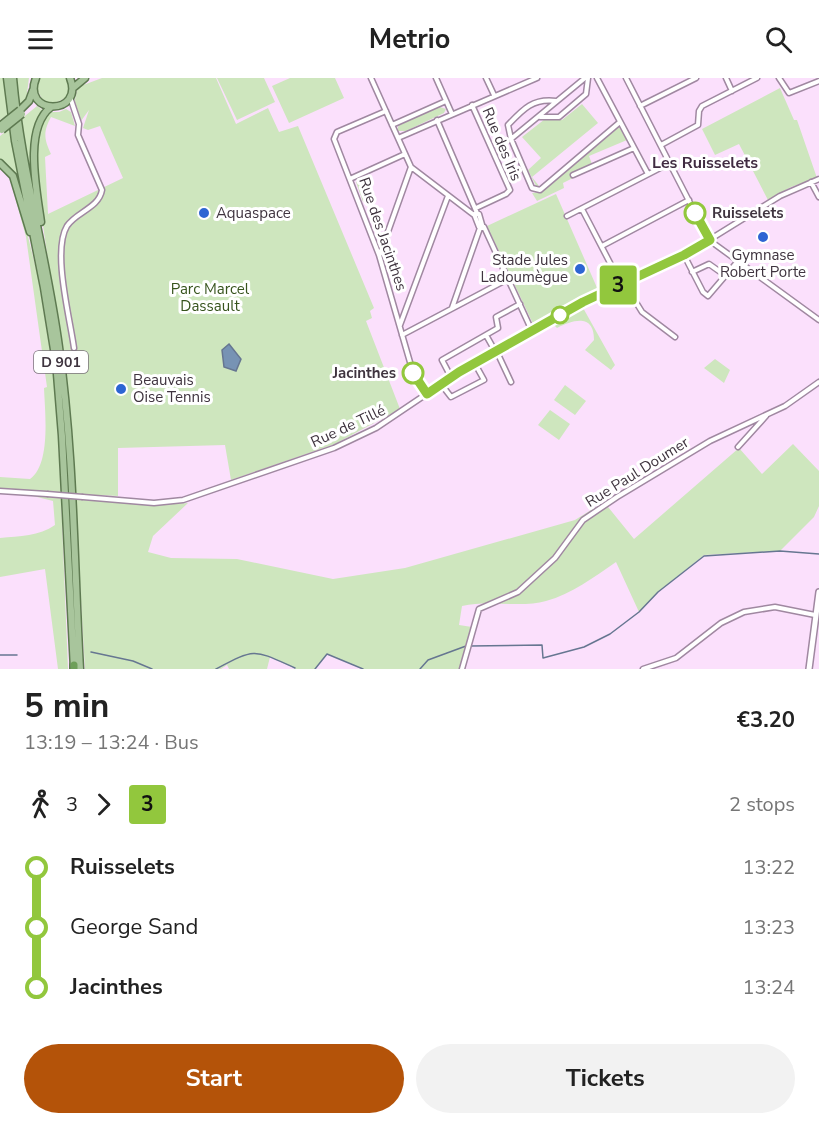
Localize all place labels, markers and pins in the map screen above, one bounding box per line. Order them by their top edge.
marker: Ruisselets [684,202,706,224]
place label: Aquaspace [216,203,291,223]
place label: Ruisselets [712,203,783,223]
marker: Aquaspace [197,206,211,220]
marker: Gymnase Robert Porte [756,230,770,244]
place label: Gymnase Robert Porte [720,245,806,282]
place label: Stade Jules Ladoumègue [480,250,568,287]
marker: Stade Jules Ladoumègue [573,262,587,276]
unlabelled marker [551,306,569,324]
marker: Jacinthes [402,362,424,384]
place label: Jacinthes [332,363,396,383]
place label: Beauvais Oise Tennis [133,370,211,407]
marker: Beauvais Oise Tennis [114,382,128,396]

